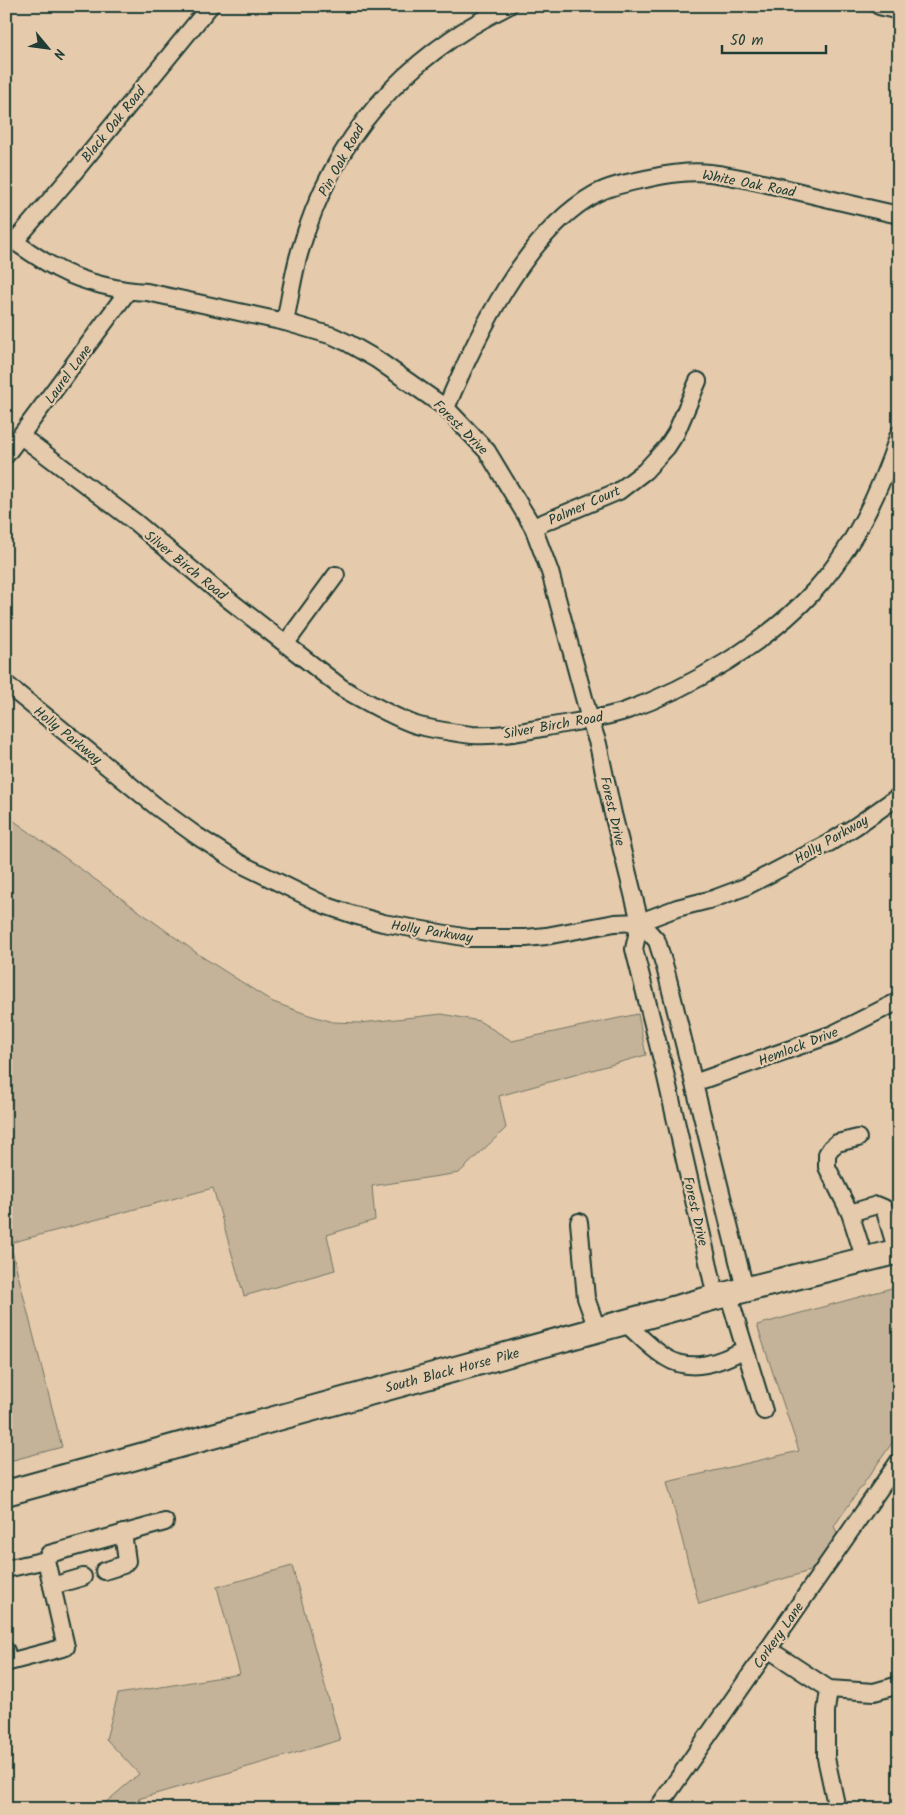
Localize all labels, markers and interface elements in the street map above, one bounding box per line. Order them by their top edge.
north arrow [22,22,72,72]
scale bar [722,22,826,54]
text: 50 m [730,29,764,53]
text: N [47,45,70,63]
street label: Black Oak Road [76,81,152,168]
street label: Pin Oak Road [313,120,371,201]
street label: White Oak Road [700,164,798,204]
street label: Laurel Lane [40,340,98,409]
street label: Forest Drive [427,395,494,461]
street label: Palmer Court [545,480,624,532]
street label: Silver Birch Road [139,525,232,607]
street label: Holly Parkway [28,701,107,771]
street label: Silver Birch Road [502,706,606,746]
street label: Forest Drive [593,774,631,849]
street label: Holly Parkway [790,809,873,870]
street label: Holly Parkway [389,915,475,949]
street label: Hemlock Drive [755,1021,842,1072]
street label: Forest Drive [676,1174,714,1249]
street label: South Black Horse Pike [383,1342,523,1400]
street label: Corkery Lane [748,1597,810,1673]

